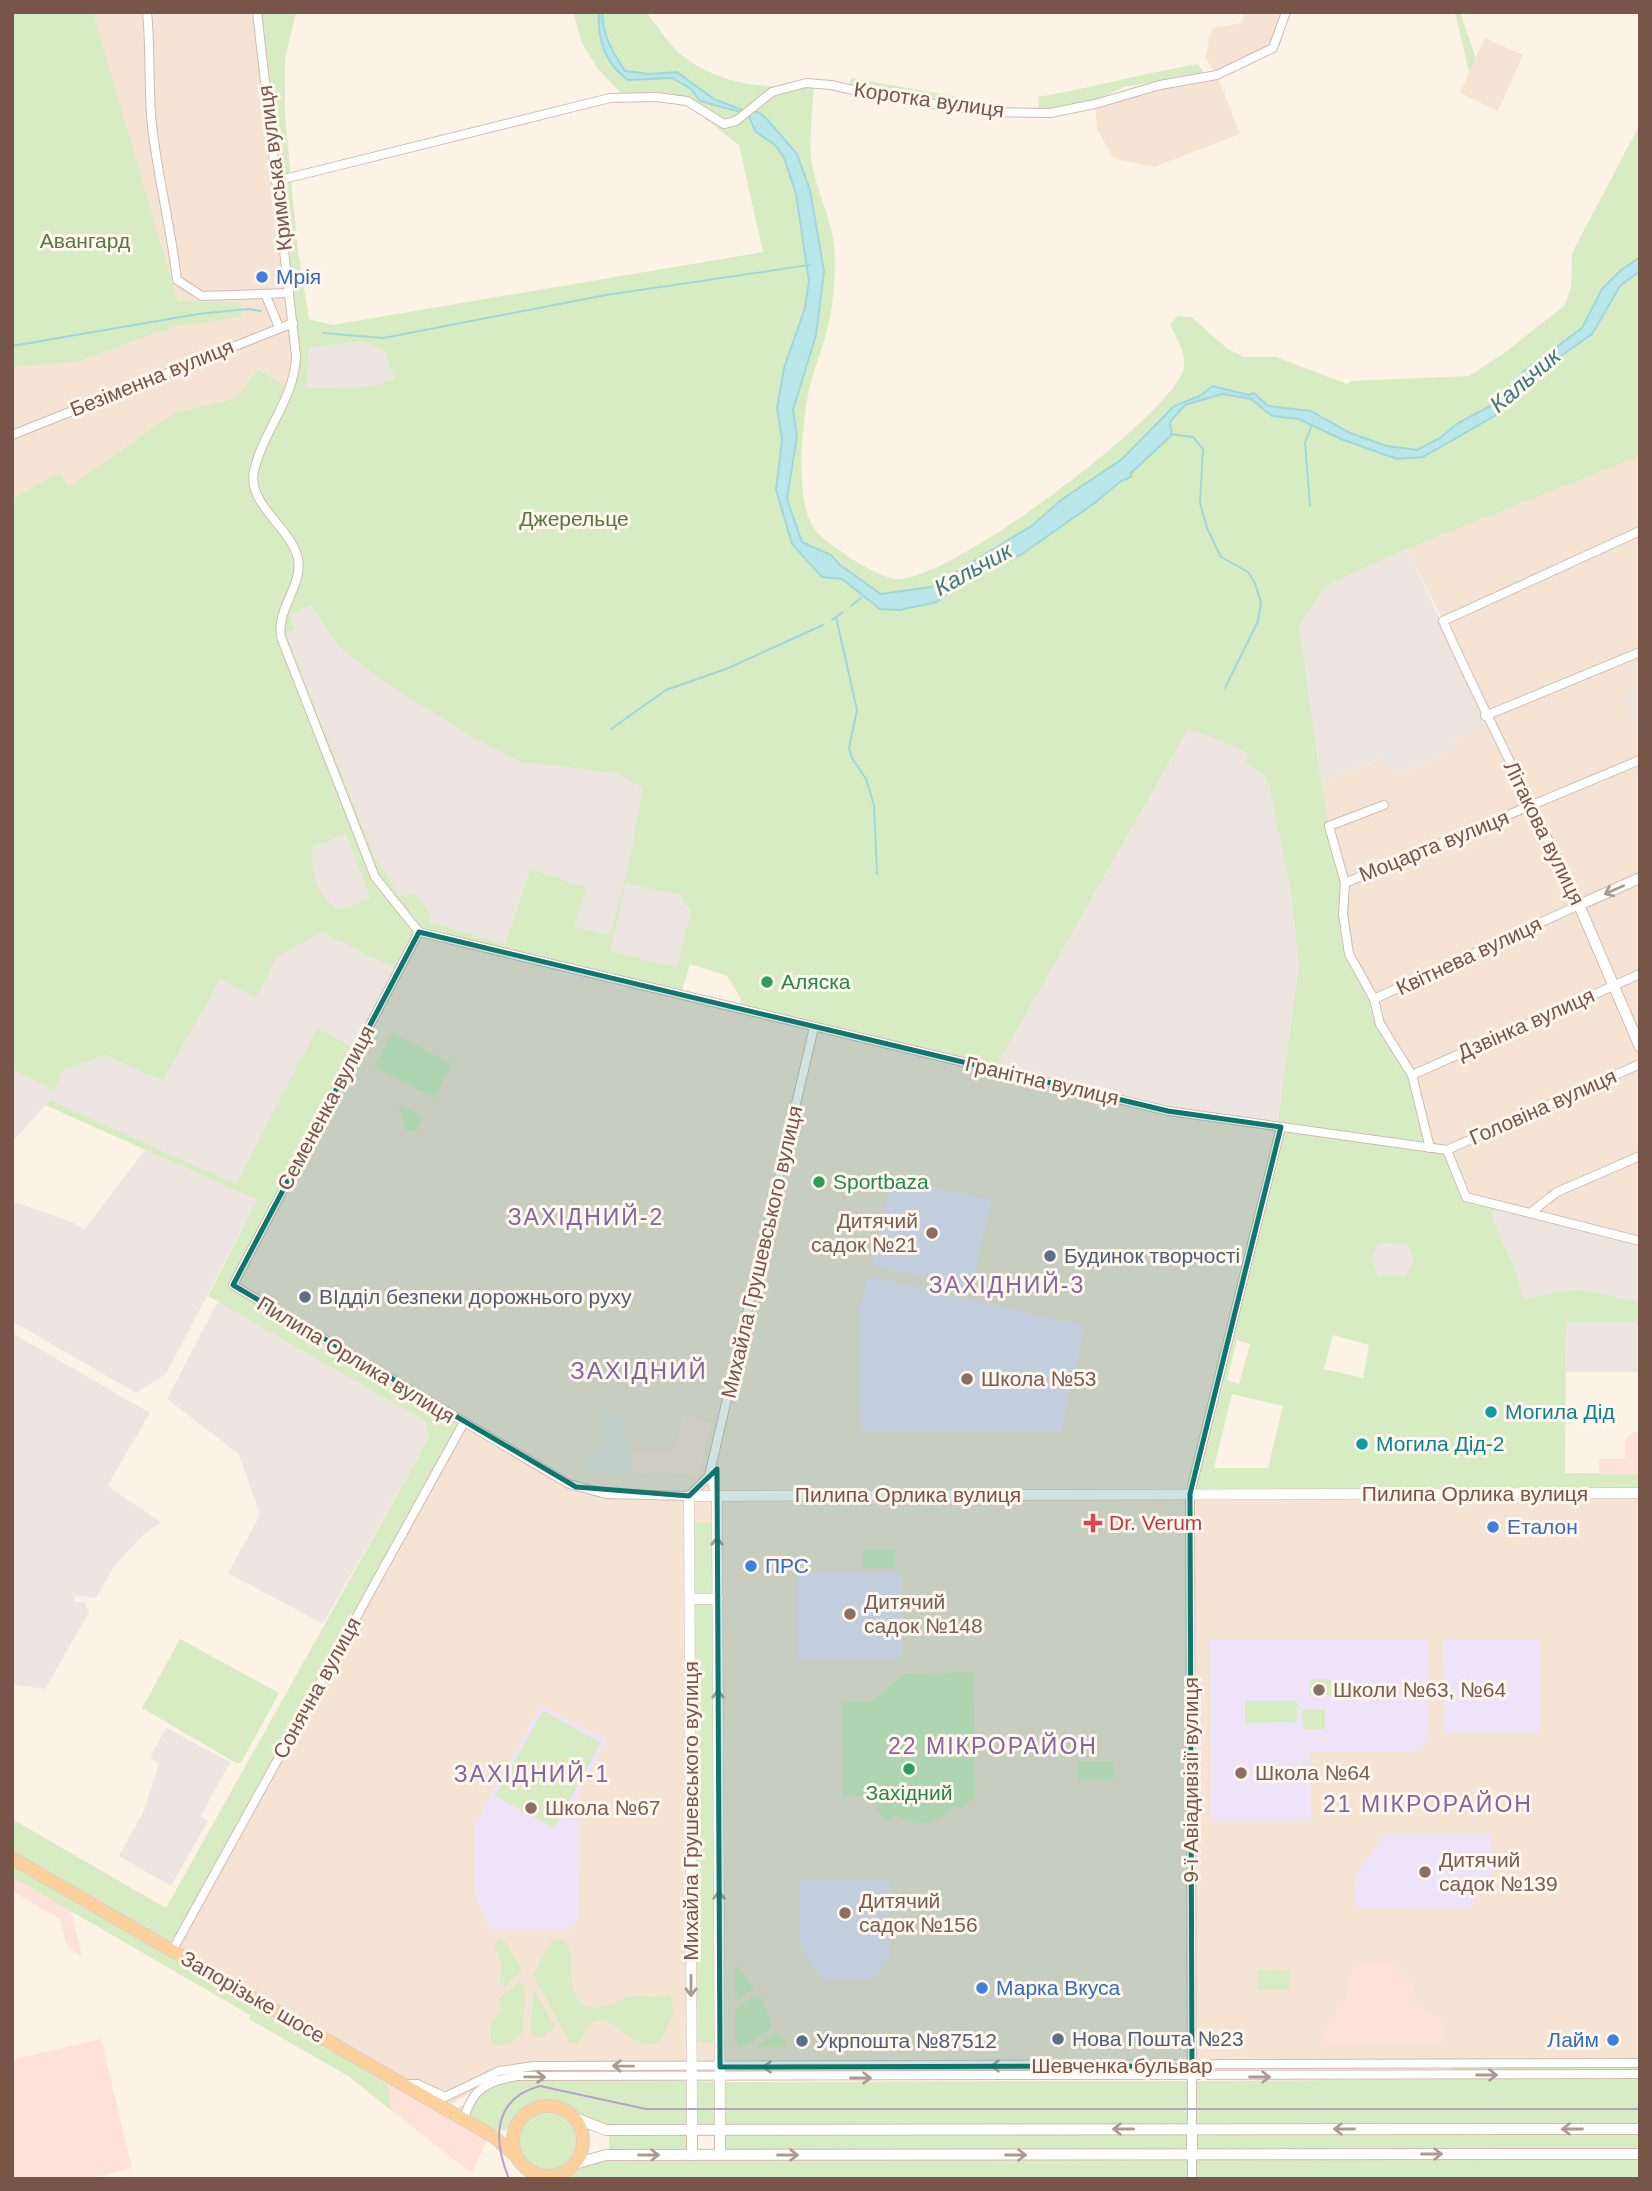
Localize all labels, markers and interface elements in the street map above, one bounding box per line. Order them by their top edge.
street label: Коротка вулиця [852,78,1006,121]
street label: Кримська вулиця [253,84,296,252]
park label: Авангард [40,229,130,252]
place label: Мрія [276,265,321,288]
marker: Мрія [254,269,270,285]
street label: Безіменна вулиця [67,334,237,421]
water label: Кальчик [1485,342,1566,418]
park label: Джерельце [519,507,629,530]
water label: Кальчик [930,537,1017,601]
street label: Літакова вулиця [1500,757,1589,908]
street label: Моцарта вулиця [1356,805,1512,886]
one-way arrow [1604,884,1625,897]
street label: Квітнева вулиця [1393,912,1545,999]
place label: Аляска [781,970,851,993]
marker: Аляска [759,974,775,990]
street label: Дзвінка вулиця [1454,983,1598,1064]
street label: Семененка вулиця [272,1022,379,1194]
street label: Гранітна вулиця [963,1052,1121,1109]
street label: Головіна вулиця [1466,1064,1620,1149]
street label: Михайла Грушевського вулиця [717,1103,806,1400]
place label: Sportbaza [833,1170,929,1193]
marker: Sportbaza [811,1174,827,1190]
district label: ЗАХІДНИЙ-2 [508,1203,664,1230]
place label: Дитячий садок №21 [811,1209,918,1256]
marker: Дитячий садок №21 [924,1225,940,1241]
place label: Будинок творчості [1064,1244,1240,1267]
marker: Будинок творчості [1042,1248,1058,1264]
district label: ЗАХІДНИЙ-3 [929,1271,1085,1298]
place label: ВІдділ безпеки дорожнього руху [319,1285,632,1308]
marker: ВІдділ безпеки дорожнього руху [297,1289,313,1305]
street label: Пилипа Орлика вулиця [253,1291,459,1428]
district label: ЗАХІДНИЙ [570,1357,708,1384]
place label: Школа №53 [981,1367,1097,1390]
marker: Школа №53 [959,1371,975,1387]
place label: Могила Дiд [1505,1400,1615,1423]
marker: Могила Дiд [1483,1404,1499,1420]
place label: Могила Дiд-2 [1376,1432,1504,1455]
marker: Могила Дiд-2 [1354,1436,1370,1452]
street label: Пилипа Орлика вулиця [1362,1482,1588,1505]
street label: Пилипа Орлика вулиця [795,1483,1021,1506]
place label: Dr. Verum [1109,1511,1202,1534]
marker: Dr. Verum [1083,1513,1103,1533]
place label: Еталон [1507,1515,1578,1538]
marker: Еталон [1485,1519,1501,1535]
one-way arrow [711,1536,724,1559]
place label: ПРС [765,1554,809,1577]
marker: ПРС [743,1558,759,1574]
place label: Дитячий садок №148 [864,1590,983,1637]
marker: Дитячий садок №148 [842,1606,858,1622]
street label: Сонячна вулиця [268,1613,365,1762]
street label: Михайла Грушевського вулиця [679,1661,702,1961]
street label: 9-ї Авіадивізії вулиця [1179,1677,1202,1883]
place label: Школи №63, №64 [1333,1678,1506,1701]
marker: Школи №63, №64 [1311,1682,1327,1698]
one-way arrow [711,1688,725,1711]
district label: 22 МІКРОРАЙОН [888,1732,1098,1759]
district label: ЗАХІДНИЙ-1 [454,1760,610,1787]
marker: Західний [901,1761,917,1777]
place label: Школа №64 [1255,1761,1371,1784]
marker: Школа №64 [1233,1765,1249,1781]
place label: Західний [866,1781,952,1804]
district label: 21 МІКРОРАЙОН [1323,1790,1533,1817]
place label: Школа №67 [545,1796,661,1819]
marker: Школа №67 [523,1800,539,1816]
place label: Дитячий садок №139 [1439,1848,1558,1895]
marker: Дитячий садок №139 [1417,1864,1433,1880]
one-way arrow [712,1889,726,1912]
place label: Дитячий садок №156 [859,1889,978,1936]
marker: Дитячий садок №156 [837,1905,853,1921]
street label: Запорізьке шосе [177,1946,329,2047]
one-way arrow [684,1974,698,1997]
place label: Марка Вкуса [996,1976,1120,1999]
marker: Марка Вкуса [974,1980,990,1996]
place label: Нова Пошта №23 [1072,2027,1244,2050]
place label: Лайм [1547,2028,1599,2051]
place label: Укрпошта №87512 [816,2029,997,2052]
marker: Нова Пошта №23 [1050,2031,1066,2047]
marker: Лайм [1605,2032,1621,2048]
marker: Укрпошта №87512 [794,2033,810,2049]
street label: Шевченка бульвар [1031,2054,1213,2077]
one-way arrow [990,2059,1013,2073]
one-way arrow [612,2060,635,2073]
one-way arrow [762,2060,785,2074]
one-way arrow [1476,2068,1499,2082]
one-way arrow [523,2070,546,2084]
one-way arrow [1248,2070,1271,2084]
one-way arrow [850,2071,873,2085]
one-way arrow [1112,2122,1135,2136]
one-way arrow [1333,2122,1356,2136]
one-way arrow [1560,2122,1583,2136]
one-way arrow [1420,2147,1443,2161]
one-way arrow [637,2148,660,2162]
one-way arrow [776,2148,799,2162]
one-way arrow [1004,2148,1027,2162]

